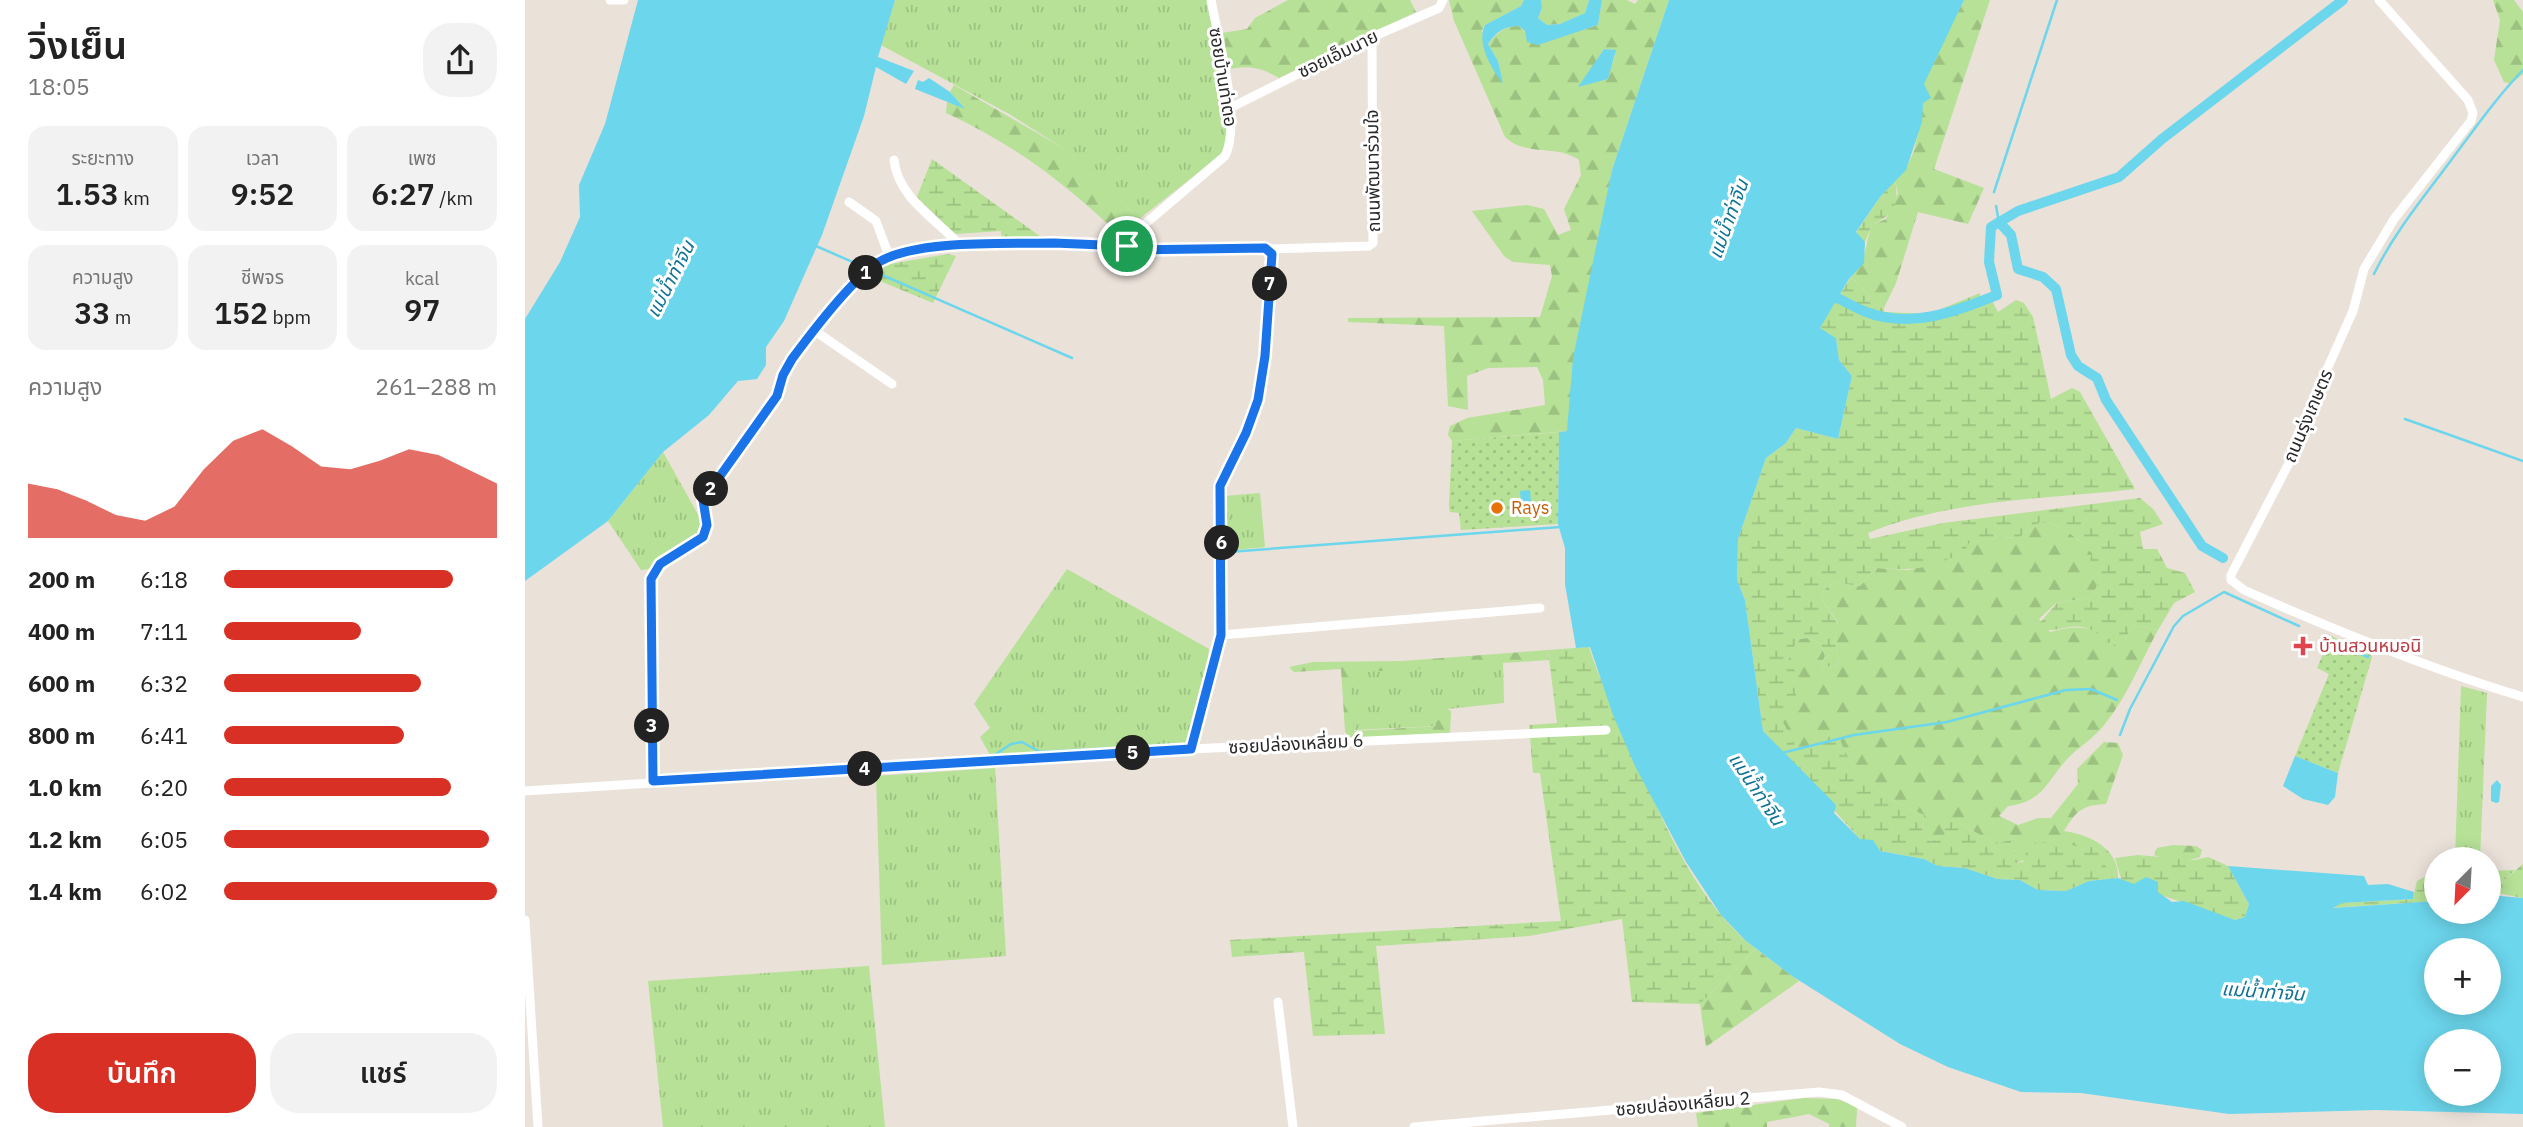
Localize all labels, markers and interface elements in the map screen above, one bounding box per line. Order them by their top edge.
text: วิ่งเย็น [28,20,127,69]
button: share [423,23,497,97]
street label: ซอยเอ็มนาย [1294,24,1382,83]
street label: ซอยบ้านท่าตอ [1204,26,1243,128]
text: 18:05 [28,71,90,101]
street label: ถนนพัฒนาร่วมใจ [1360,109,1385,233]
text: ระยะทาง [71,146,134,170]
text: เวลา [246,146,279,170]
text: เพซ [408,146,437,170]
text: 1.53 [56,174,119,213]
text: 9:52 [231,174,294,213]
text: 6:27 [371,174,435,213]
water label: แม่น้ำท่าจีน [1702,174,1754,262]
text: km [119,186,150,210]
text: /km [435,186,473,210]
pin [1097,216,1157,276]
icon: arrive [1108,227,1146,265]
water label: แม่น้ำท่าจีน [640,235,700,321]
pin: 1 [849,256,883,290]
text: 1 [860,260,871,284]
text: ความสูง [72,265,134,289]
text: ชีพจร [241,265,284,289]
text: kcal [405,266,439,290]
pin: 7 [1253,266,1287,302]
text: 7 [1264,271,1275,295]
text: 97 [404,290,440,329]
text: 33 [74,293,110,332]
text: 152 [214,293,268,332]
text: m [110,305,131,329]
text: bpm [268,305,311,329]
street label: ถนนรุ่งเกษตร [2278,365,2338,466]
text: ความสูง [28,371,102,401]
text: 261–288 m [375,371,497,401]
pin: 2 [693,472,729,506]
text: 2 [705,476,716,500]
place label: Rays [1511,496,1550,519]
marker: Rays [1489,500,1505,516]
pin: 6 [1205,526,1239,560]
text: 6 [1216,530,1227,554]
text: 200 m [28,564,95,594]
text: 6:18 [140,564,188,594]
text: 400 m [28,616,95,646]
text: 7:11 [140,616,188,646]
place label: บ้านสวนหมอนิ [2319,634,2421,657]
marker: บ้านสวนหมอนิ [2293,636,2313,656]
text: 600 m [28,668,95,698]
text: 6:32 [140,668,188,698]
pin: 3 [635,708,669,744]
text: 3 [646,713,657,737]
text: 800 m [28,720,95,750]
text: 6:41 [140,720,188,750]
street label: ซอยปล่องเหลี่ยม 6 [1228,727,1364,759]
pin: 5 [1115,736,1151,770]
text: 5 [1127,740,1138,764]
water label: แม่น้ำท่าจีน [1724,747,1792,831]
pin: 4 [847,752,883,786]
text: 4 [859,756,870,780]
text: 1.0 km [28,772,102,802]
text: 6:20 [140,772,188,802]
text: 1.2 km [28,824,102,854]
text: 6:05 [140,824,188,854]
north arrow [2424,847,2501,924]
map controls [2424,847,2501,1106]
text: 1.4 km [28,876,102,906]
text: 6:02 [140,876,188,906]
button: + [2424,938,2501,1015]
water label: แม่น้ำท่าจีน [2221,975,2307,1006]
button: − [2424,1029,2501,1106]
button: บันทึก [28,1033,256,1113]
button: แชร์ [270,1033,497,1113]
street label: ซอยปล่องเหลี่ยม 2 [1615,1085,1751,1121]

